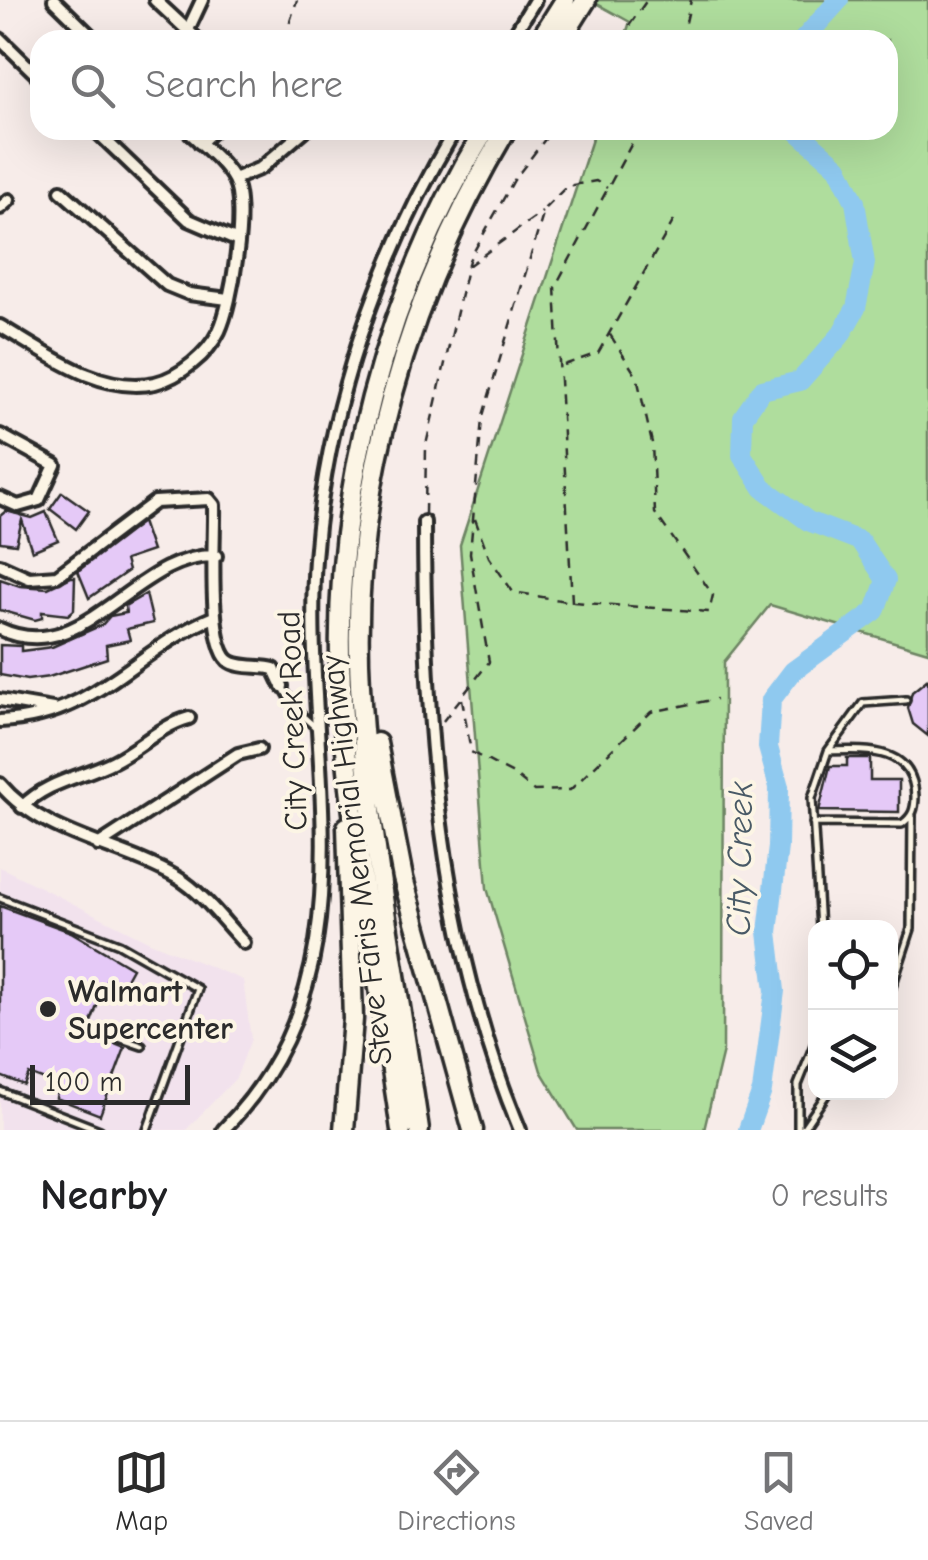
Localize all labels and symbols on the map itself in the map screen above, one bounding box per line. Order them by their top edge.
street label: City Creek Road [270,610,315,832]
street label: Steve Faris Memorial Highway [313,652,400,1067]
water label: City Creek [718,781,761,936]
place label: Walmart Supercenter [68,973,233,1047]
marker: Walmart Supercenter [37,998,59,1020]
scale bar [30,1060,190,1104]

